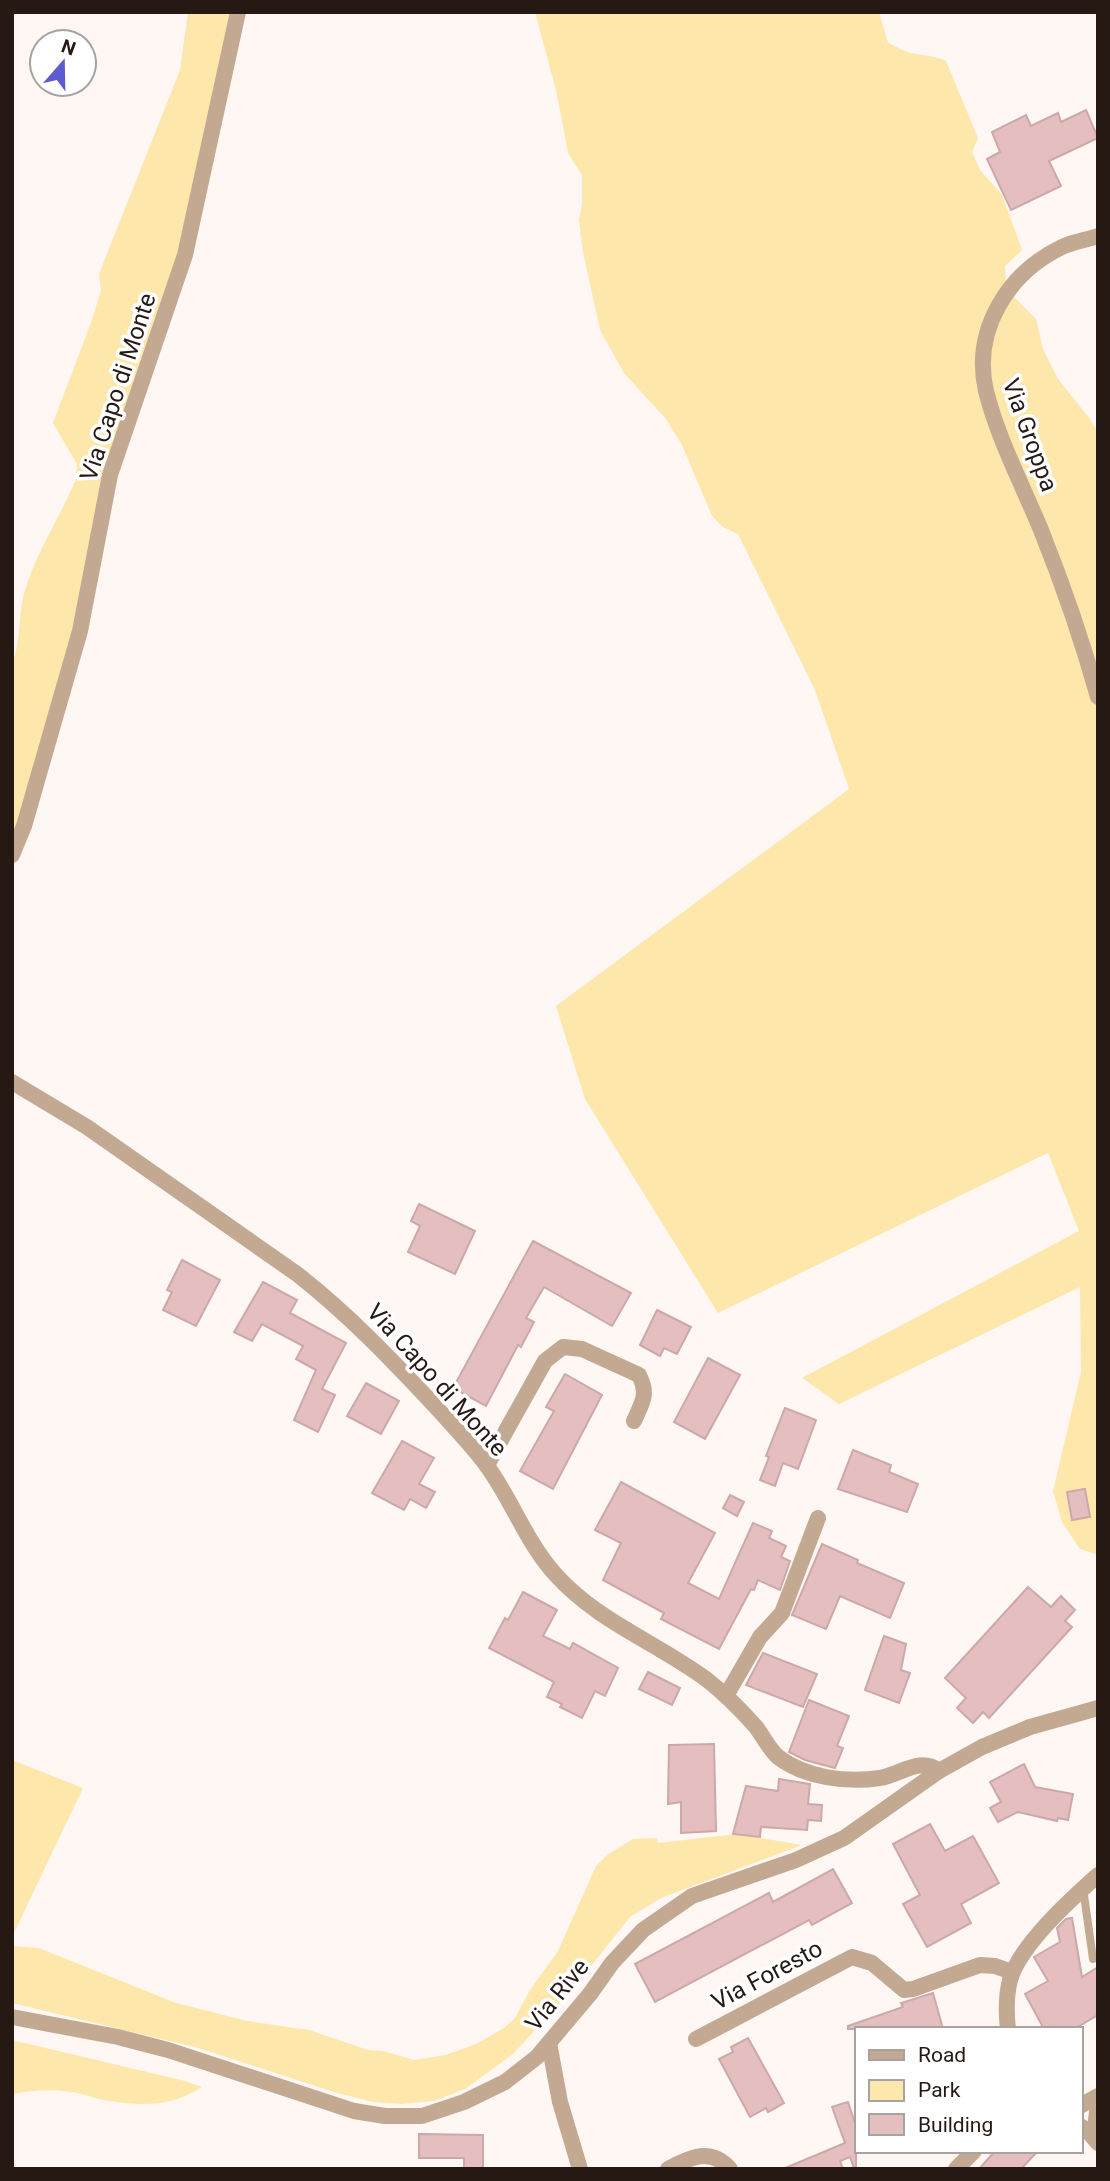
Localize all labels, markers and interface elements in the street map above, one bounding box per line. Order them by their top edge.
north arrow [28,28,98,98]
text: N [58,34,79,61]
street label: Via Capo di Monte [74,290,162,484]
street label: Via Groppa [997,375,1063,495]
street label: Via Capo di Monte [361,1298,513,1462]
street label: Via Foresto [707,1934,827,2016]
street label: Via Rive [519,1953,595,2037]
legend [855,2027,1082,2153]
text: Road [918,2043,966,2067]
text: Park [918,2078,961,2102]
text: Building [918,2113,993,2137]

